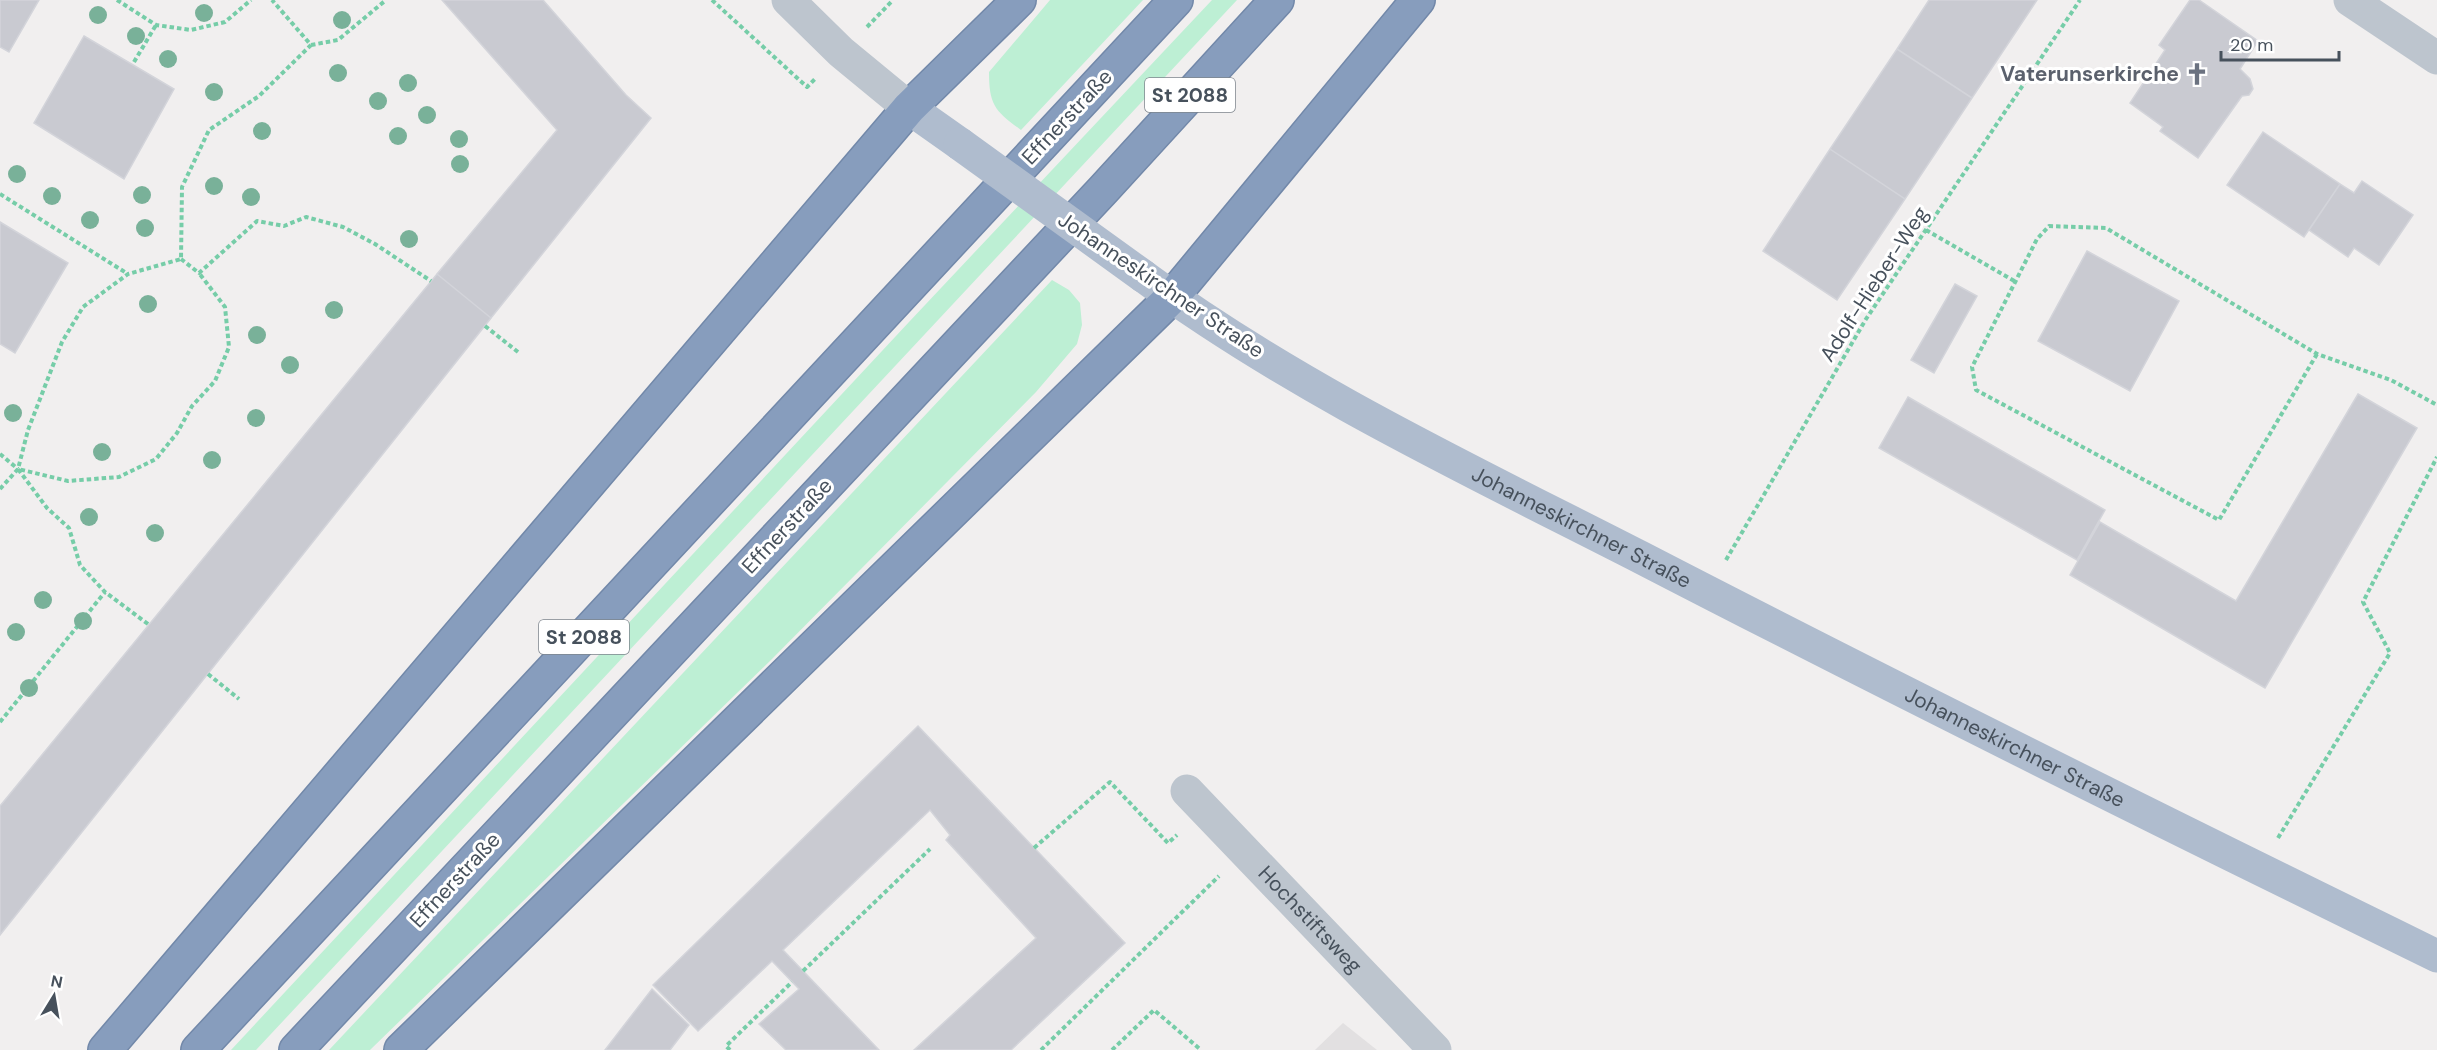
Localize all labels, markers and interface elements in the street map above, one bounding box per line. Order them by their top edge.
scale bar [2221,24,2340,62]
text: 20 m [2230,33,2273,57]
place label: Vaterunserkirche [2000,60,2179,88]
church icon: Vaterunserkirche [2184,61,2210,87]
street label: Effnerstraße [1016,63,1119,171]
road number: St 2088 [1145,78,1235,112]
street label: Adolf-Hieber-Weg [1813,201,1935,367]
street label: Johanneskirchner Straße [1053,206,1269,364]
street label: Johanneskirchner Straße [1467,460,1696,595]
street label: Effnerstraße [736,472,839,580]
road number: St 2088 [539,620,629,654]
street label: Johanneskirchner Straße [1900,680,2130,814]
street label: Effnerstraße [404,826,507,934]
street label: Hochstiftsweg [1252,860,1368,980]
north arrow [24,966,84,1026]
text: N [49,970,64,993]

